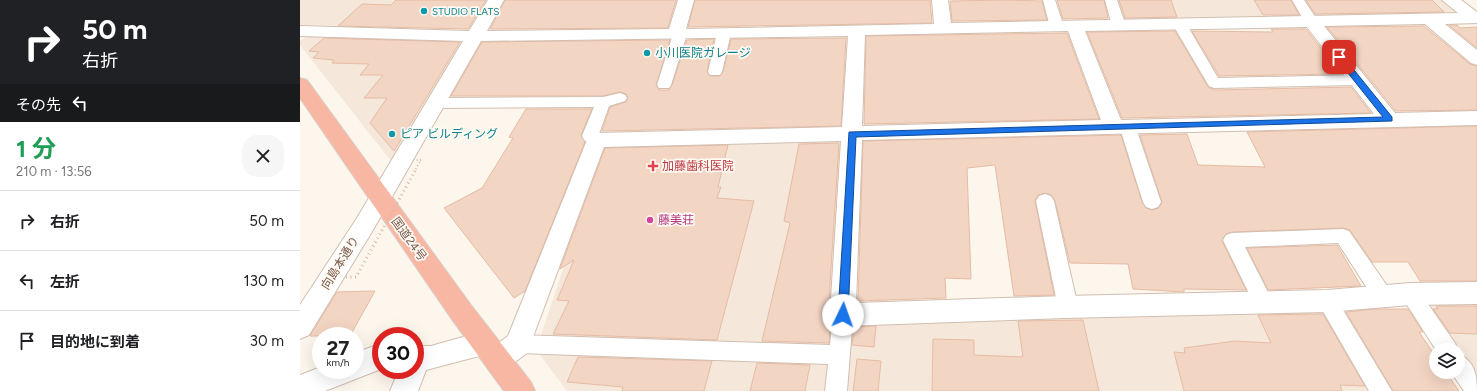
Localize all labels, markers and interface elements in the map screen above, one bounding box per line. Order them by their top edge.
place label: STUDIO FLATS [432,5,499,18]
marker: STUDIO FLATS [419,6,429,16]
text: 50 m [82,12,148,46]
icon: right [16,16,68,68]
pin [1322,40,1356,74]
place label: 小川医院ガレージ [655,46,751,60]
icon: arrive [1328,46,1350,68]
marker: 小川医院ガレージ [642,48,652,58]
text: 右折 [82,50,118,72]
icon: left [69,92,91,114]
text: その先 [16,96,61,114]
place label: ピア ビルディング [400,127,498,141]
marker: ピア ビルディング [387,129,397,139]
text: 1 分 [16,134,56,163]
button: close [242,135,284,177]
place label: 加藤歯科医院 [662,159,734,173]
marker: 加藤歯科医院 [647,160,659,172]
text: 210 m · 13:56 [16,164,92,179]
icon: right [16,210,38,232]
text: 50 m [249,212,284,230]
text: 右折 [50,213,80,231]
place label: 藤美荘 [658,213,694,227]
street label: 国道24号 [389,215,429,263]
marker: 藤美荘 [645,215,655,225]
street label: 向島本通り [318,234,362,292]
icon: left [16,270,38,292]
text: 130 m [244,272,284,290]
text: 左折 [50,273,80,291]
position arrow [822,294,864,336]
speed limit sign: 30 [372,327,424,379]
icon: arrive [16,330,38,352]
text: 30 m [250,332,284,350]
text: 目的地に到着 [50,333,140,351]
text: 27 [327,336,349,360]
map controls [1429,343,1465,379]
button: layers [1429,343,1465,379]
text: km/h [327,356,349,369]

